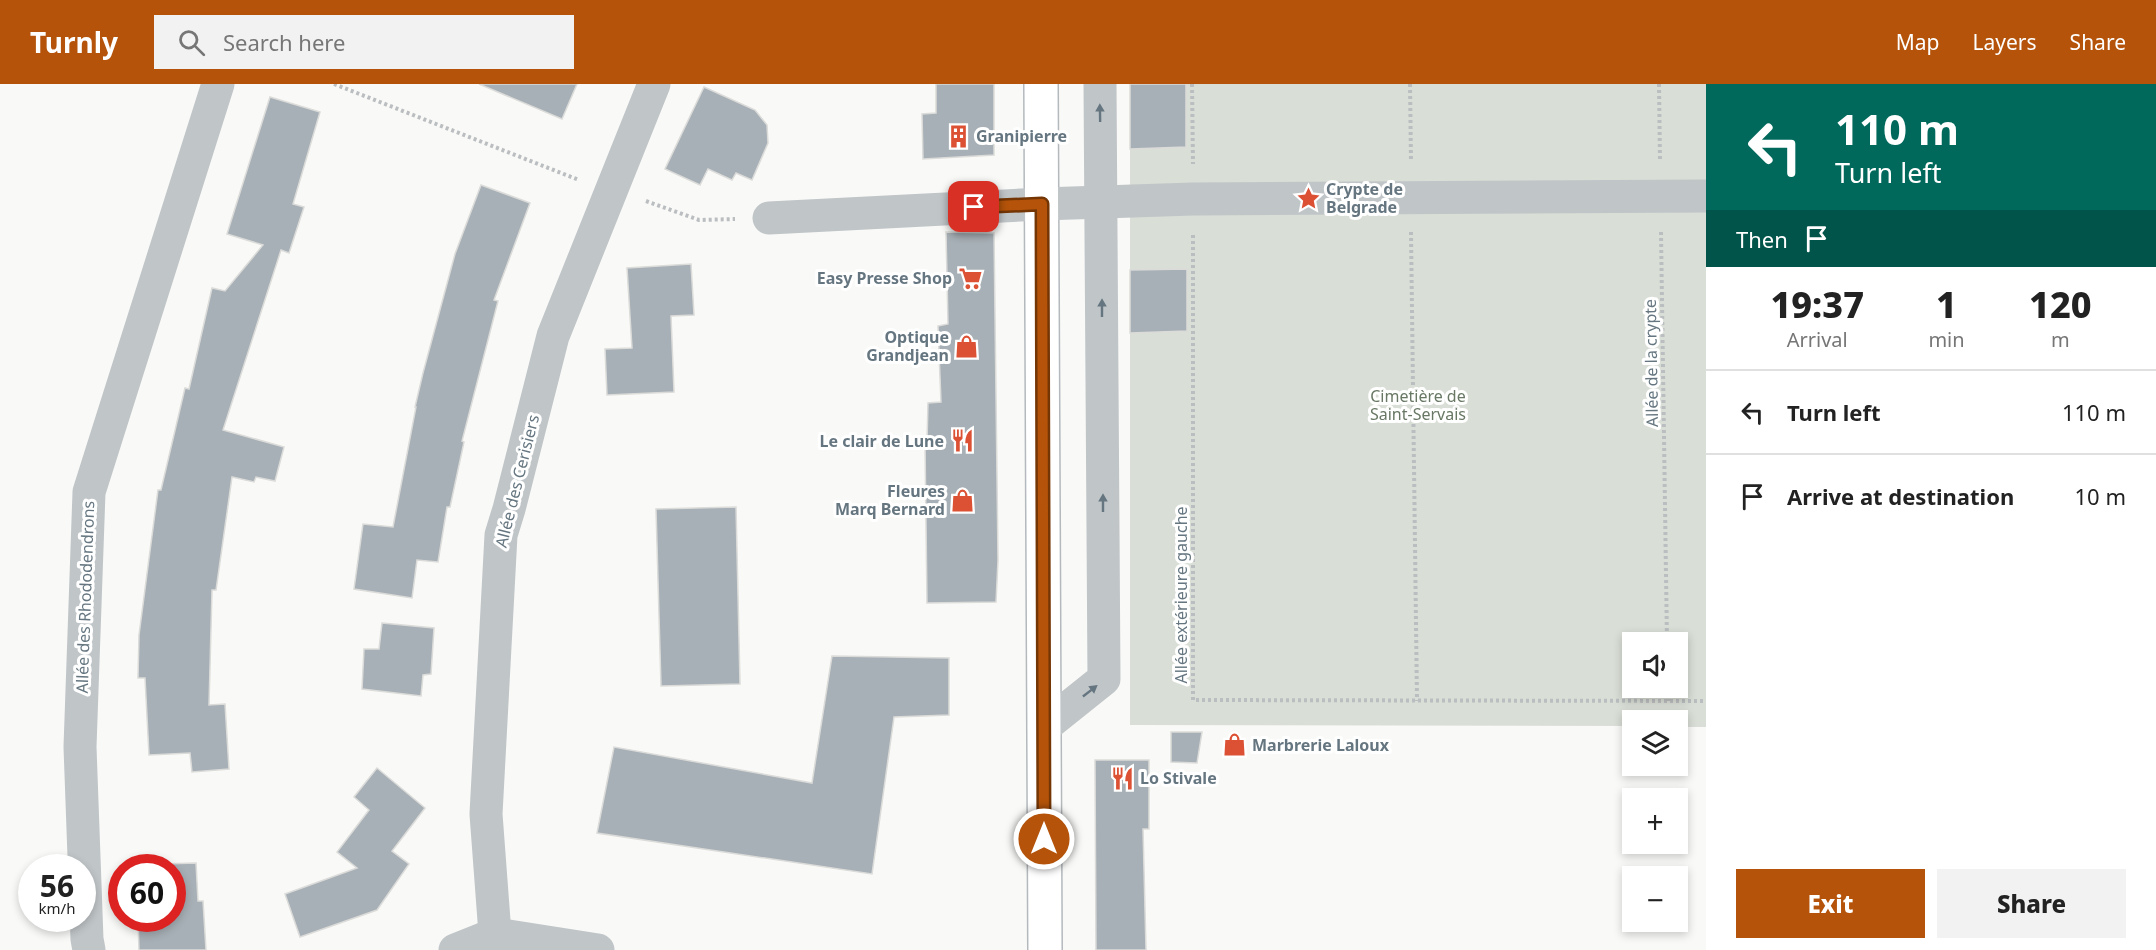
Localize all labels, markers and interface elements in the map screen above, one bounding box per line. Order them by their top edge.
search box [154,15,574,69]
text: Turnly [30,23,118,61]
icon: search [175,26,208,59]
text: Search here [223,27,345,57]
text: Map [1896,28,1940,56]
text: Layers [1973,28,2037,56]
text: Share [2070,28,2126,56]
text: 110 m [1835,100,1959,157]
one-way arrow [1095,104,1105,123]
icon: left [1736,108,1814,186]
building icon: Granipierre [945,123,971,149]
place label: Granipierre [976,125,1067,147]
text: Turn left [1835,154,1941,191]
place label: Crypte de Belgrade [1326,178,1403,218]
pin [948,181,999,232]
place icon: Crypte de Belgrade [1295,185,1321,211]
icon: arrive [957,190,990,223]
icon: arrive [1800,222,1833,255]
text: Then [1736,224,1788,254]
supermarket icon: Easy Presse Shop [957,265,983,291]
place label: Easy Presse Shop [817,267,952,289]
text: 19:37 [1770,280,1864,329]
text: 1 [1936,280,1957,329]
text: 120 [2029,280,2092,329]
one-way arrow [1097,299,1107,318]
street label: Allée de la crypte [1639,299,1663,427]
place label: Optique Grandjean [866,326,949,366]
text: Arrival [1787,326,1848,353]
text: min [1928,326,1965,353]
text: m [2051,326,2070,353]
shop icon: Optique Grandjean [954,333,980,359]
park label: Cimetière de Saint-Servais [1370,385,1466,425]
icon: left [1736,396,1769,429]
text: Turn left [1787,397,1881,427]
text: 110 m [2062,397,2126,427]
street label: Allée des Cerisiers [490,412,544,550]
restaurant icon: Le clair de Lune [949,428,975,454]
place label: Le clair de Lune [820,430,944,452]
place label: Fleures Marq Bernard [835,480,945,520]
icon: arrive [1736,480,1769,513]
text: Arrive at destination [1787,481,2014,511]
text: 10 m [2075,481,2126,511]
shop icon: Fleures Marq Bernard [950,487,976,513]
one-way arrow [1098,494,1108,513]
street label: Allée des Rhododendrons [71,500,99,694]
street label: Allée extérieure gauche [1170,506,1192,684]
map controls [1622,632,1688,932]
button: sound [1622,632,1688,698]
one-way arrow [1082,686,1097,698]
button: layers [1622,710,1688,776]
shop icon: Marbrerie Laloux [1221,732,1247,758]
place label: Marbrerie Laloux [1252,734,1390,756]
restaurant icon: Lo Stivale [1109,765,1135,791]
place label: Lo Stivale [1140,767,1217,789]
button: + [1622,788,1688,854]
position arrow [1012,807,1076,871]
speed limit sign: 60 [108,854,186,932]
text: 56 [40,865,74,906]
button: − [1622,866,1688,932]
button: Exit [1736,869,1925,938]
button: Share [1937,869,2126,938]
text: km/h [39,898,75,918]

